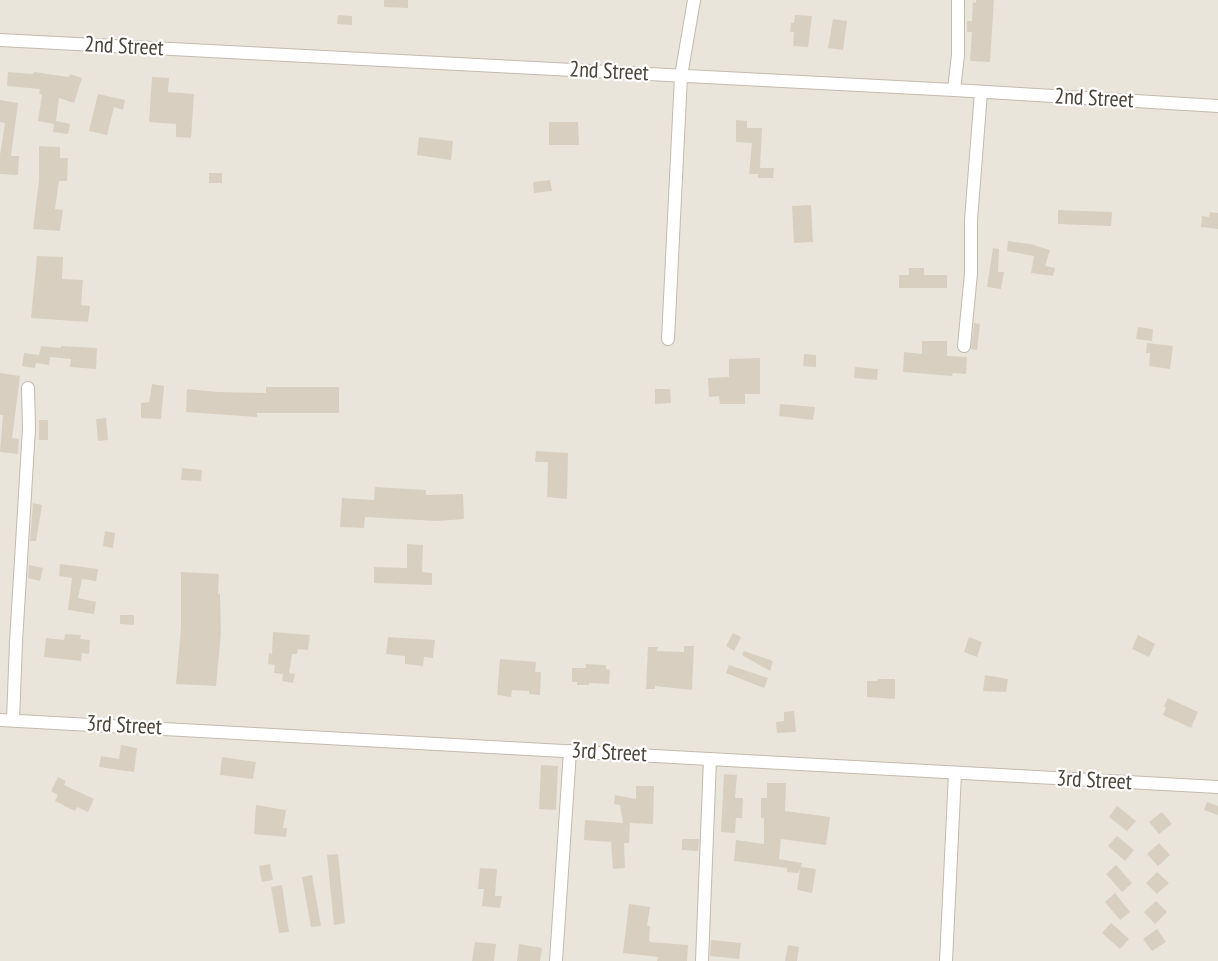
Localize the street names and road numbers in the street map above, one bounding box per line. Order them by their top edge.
street label: 2nd Street [84,32,164,62]
street label: 2nd Street [569,57,649,87]
street label: 2nd Street [1054,84,1134,114]
street label: 3rd Street [86,711,162,741]
street label: 3rd Street [571,738,647,768]
street label: 3rd Street [1056,766,1132,796]

